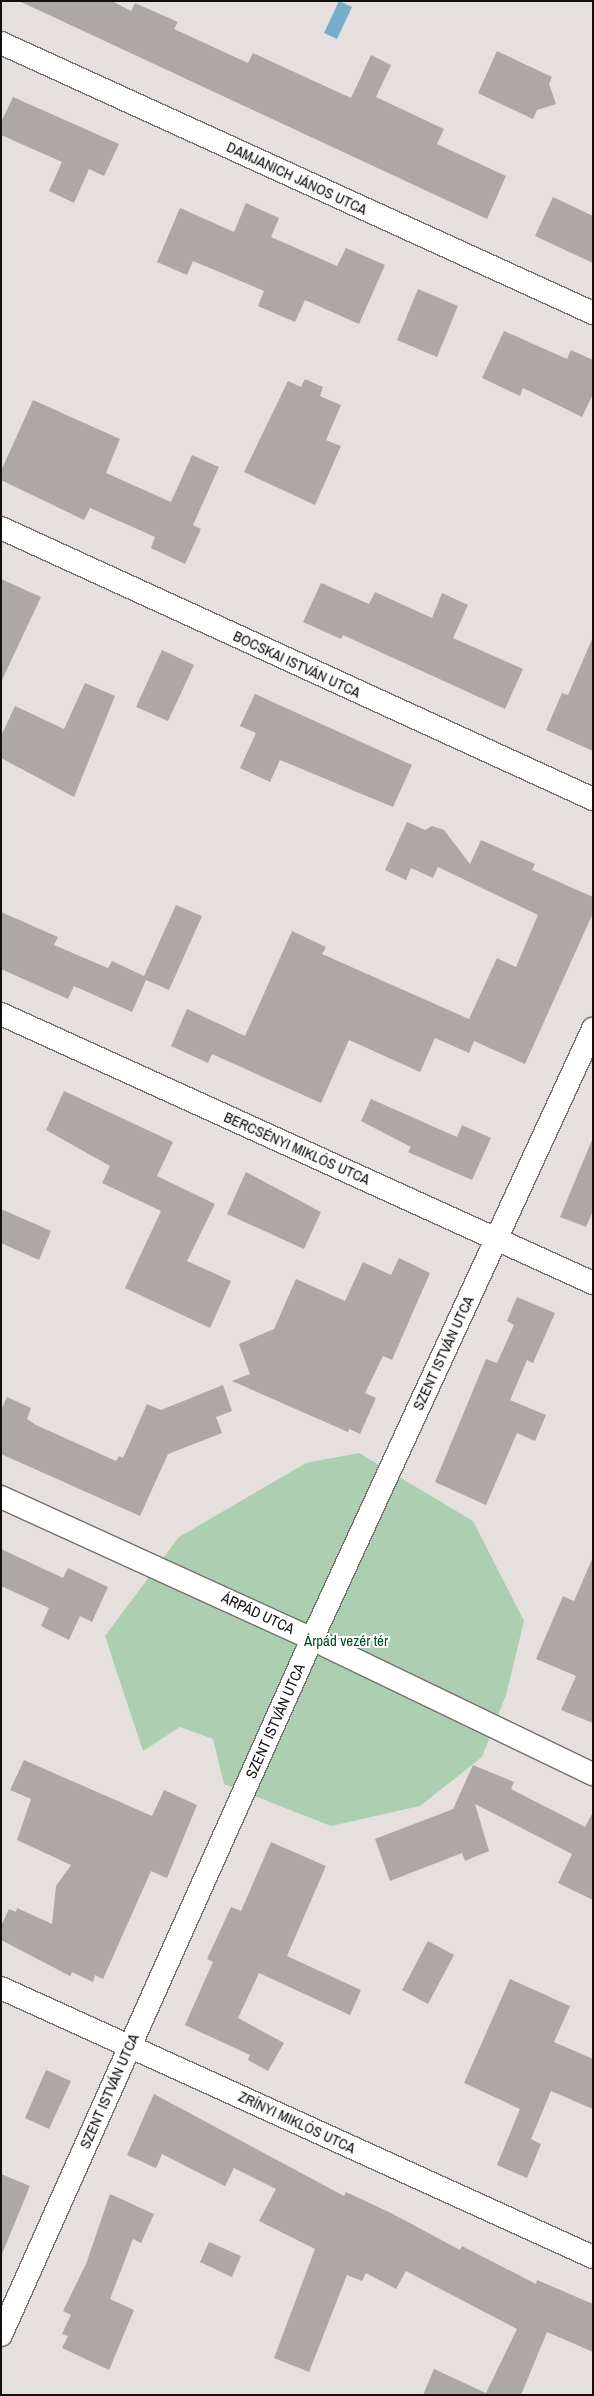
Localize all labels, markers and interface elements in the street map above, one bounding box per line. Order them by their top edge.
street label: DAMJANICH JÁNOS UTCA [224,137,370,219]
street label: BOCSKAI ISTVÁN UTCA [230,627,364,701]
street label: BERCSÉNYI MIKLÓS UTCA [221,1108,373,1188]
street label: SZENT ISTVÁN UTCA [409,1293,477,1413]
street label: ÁRPÁD UTCA [219,1588,297,1638]
park label: Árpád vezér tér [304,1632,388,1650]
street label: SZENT ISTVÁN UTCA [242,1661,308,1781]
street label: SZENT ISTVÁN UTCA [76,2031,142,2151]
street label: ZRÍNYI MIKLÓS UTCA [236,2087,358,2157]

